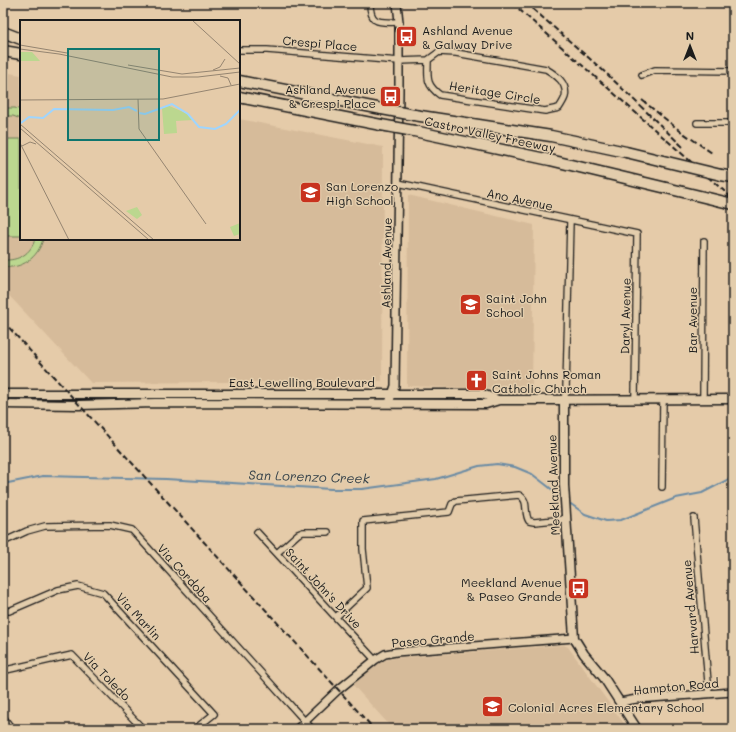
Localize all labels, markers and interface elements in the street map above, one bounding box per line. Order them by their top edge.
inset map [20,20,240,240]
place label: Ashland Avenue & Galway Drive [422,22,513,52]
bus stop icon: Ashland Avenue & Galway Drive [393,24,419,50]
north arrow [670,26,710,66]
text: N [686,28,694,43]
street label: Crespi Place [282,32,358,54]
street label: Heritage Circle [448,77,542,107]
place label: Ashland Avenue & Crespi Place [285,81,376,111]
bus stop icon: Ashland Avenue & Crespi Place [378,83,404,109]
street label: Castro Valley Freeway [423,112,557,156]
place label: San Lorenzo High School [326,178,398,208]
school or university icon: San Lorenzo High School [298,180,324,206]
street label: Ano Avenue [485,184,555,214]
street label: Ashland Avenue [377,217,395,309]
street label: Daryl Avenue [616,278,634,354]
street label: Bar Avenue [684,287,700,353]
place label: Saint John School [486,290,547,320]
school or university icon: Saint John School [457,292,483,318]
place label: Saint Johns Roman Catholic Church [492,366,601,396]
church icon: Saint Johns Roman Catholic Church [463,368,489,394]
street label: East Lewelling Boulevard [229,374,375,390]
street label: Meekland Avenue [543,434,563,536]
water label: San Lorenzo Creek [248,465,371,487]
street label: Via Cordoba [154,540,216,606]
street label: Saint John's Drive [282,544,366,632]
street label: Harvard Avenue [678,559,702,655]
place label: Meekland Avenue & Paseo Grande [461,574,562,604]
bus stop icon: Meekland Avenue & Paseo Grande [565,576,591,602]
street label: Via Marlin [113,589,165,643]
street label: Paseo Grande [391,627,475,651]
street label: Via Toledo [80,648,134,704]
street label: Hampton Road [633,674,720,698]
school or university icon: Colonial Acres Elementary School [479,694,505,720]
place label: Colonial Acres Elementary School [508,699,705,715]

